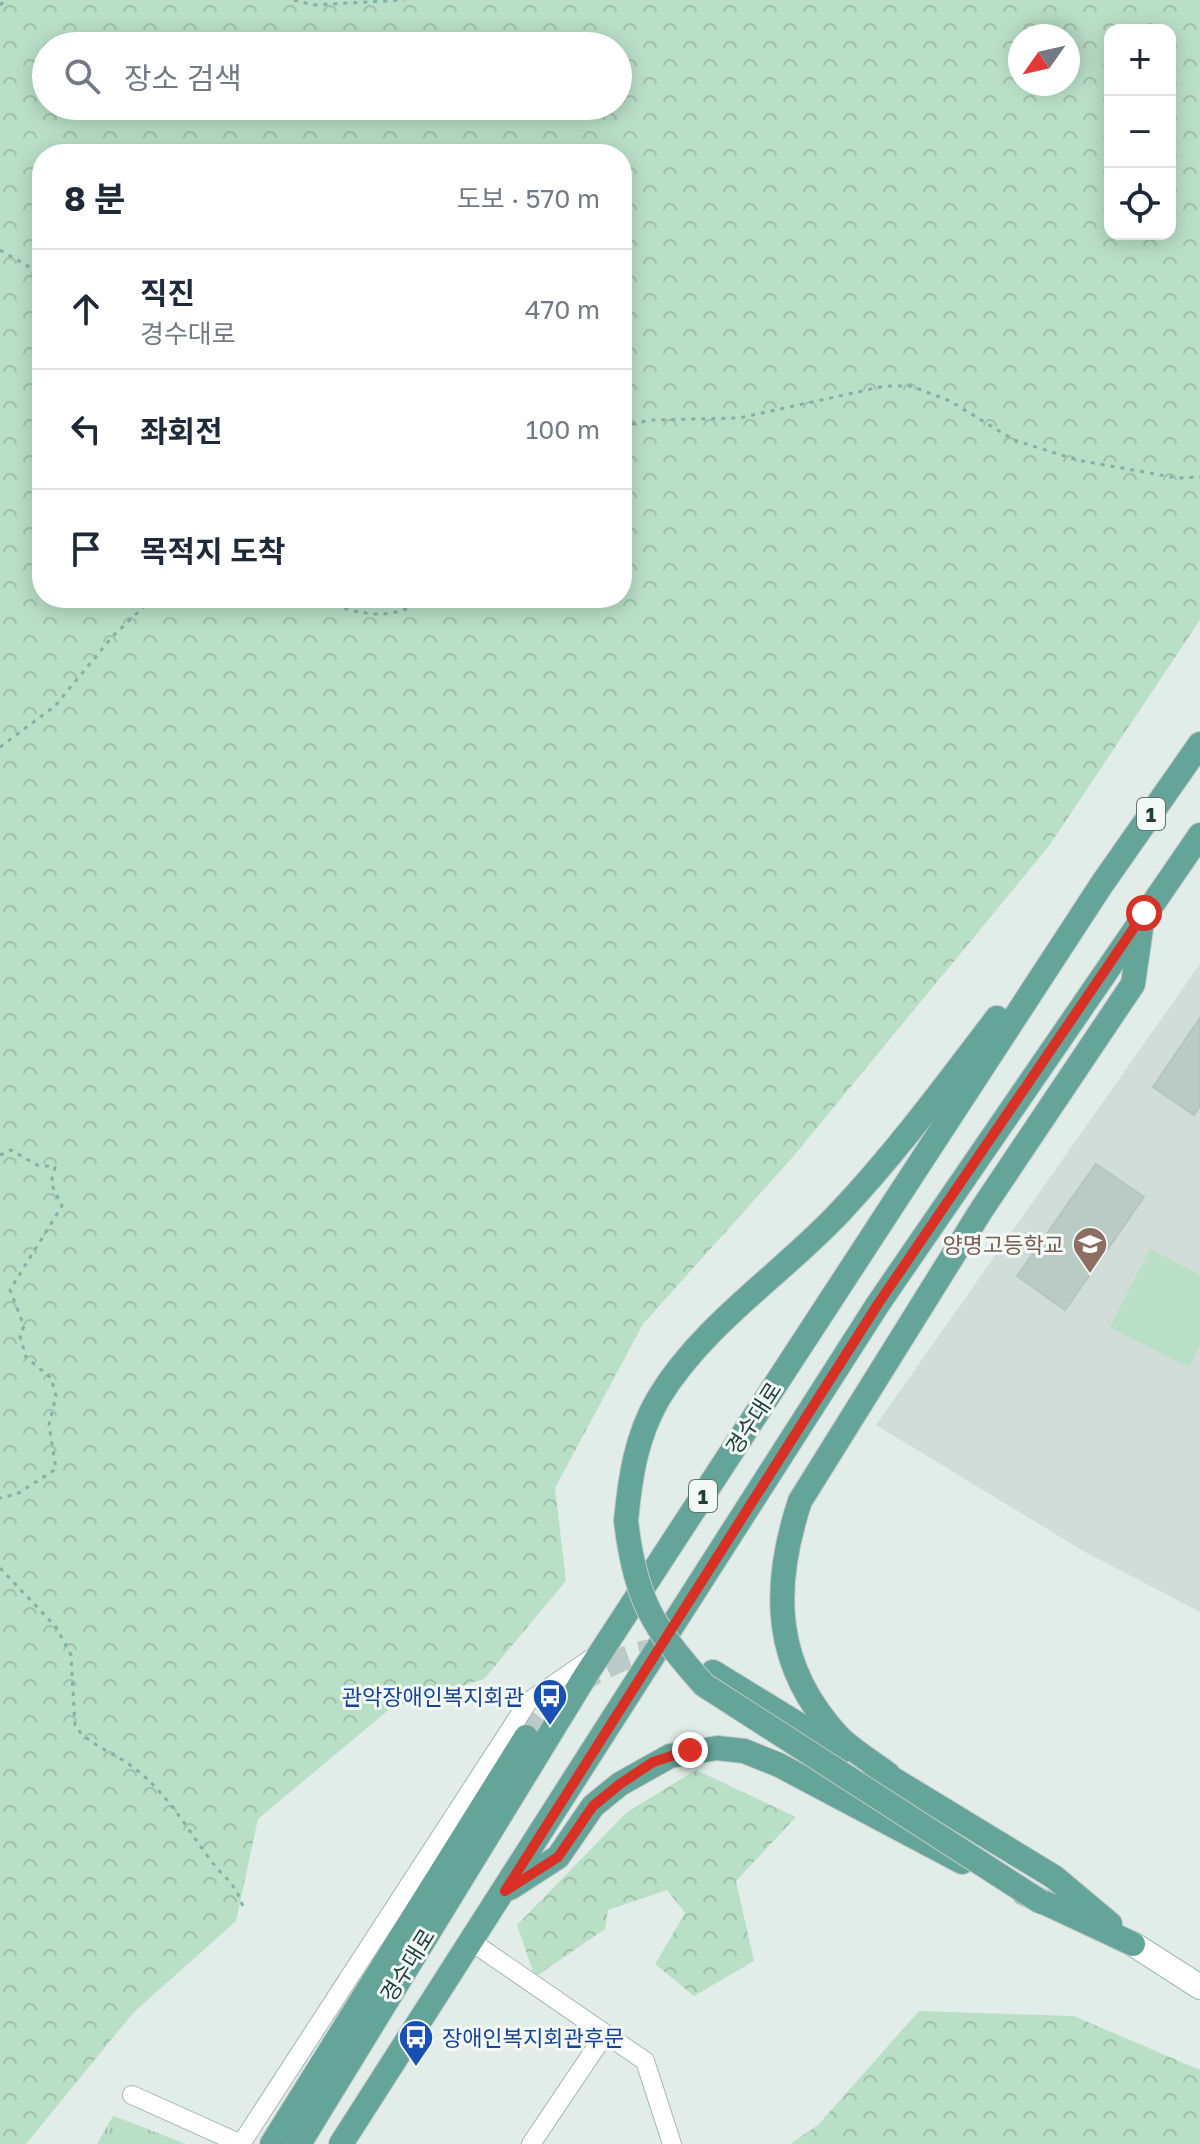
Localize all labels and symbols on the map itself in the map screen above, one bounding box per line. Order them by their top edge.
north arrow [1008,24,1080,96]
road number: 1 [1137,798,1165,830]
route start [1126,895,1162,931]
school or university icon: 양명고등학교 [1071,1225,1109,1275]
place label: 양명고등학교 [943,1231,1064,1258]
street label: 경수대로 [720,1377,786,1459]
road number: 1 [689,1480,717,1512]
bus stop icon: 관악장애인복지회관 [531,1677,569,1727]
place label: 관악장애인복지회관 [342,1683,524,1710]
route end [672,1732,708,1768]
street label: 경수대로 [374,1924,440,2006]
bus stop icon: 장애인복지회관후문 [397,2018,435,2068]
place label: 장애인복지회관후문 [442,2024,624,2051]

